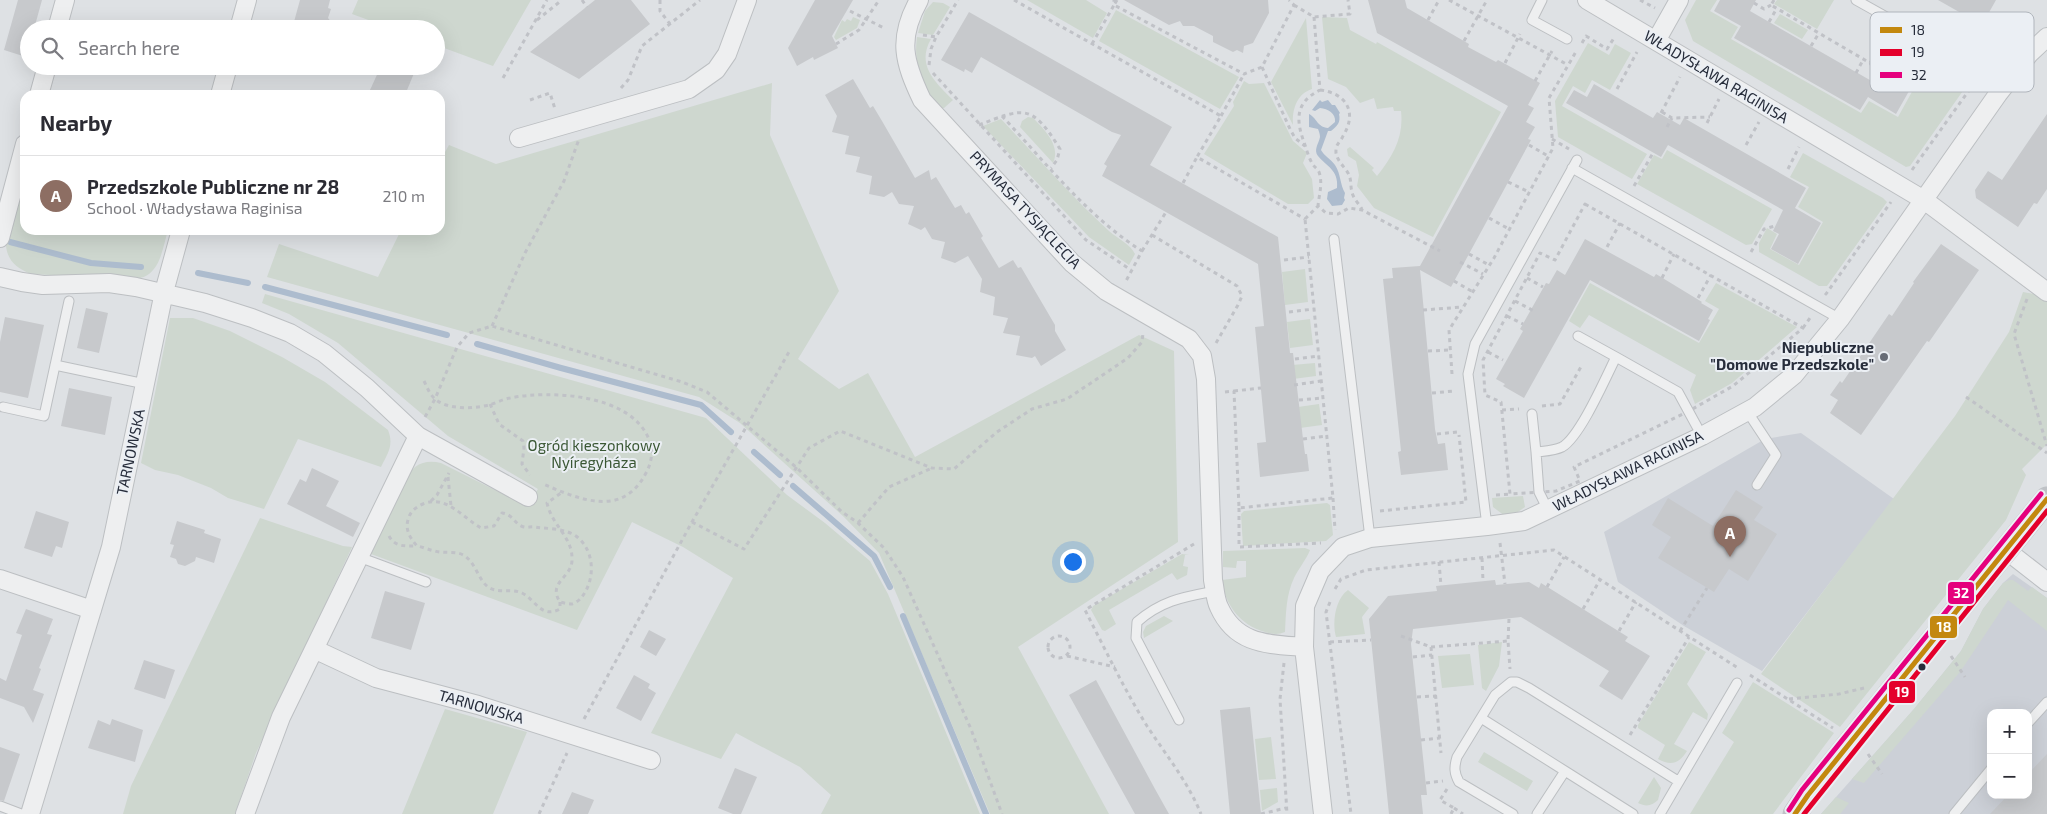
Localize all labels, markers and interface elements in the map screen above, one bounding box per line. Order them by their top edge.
legend [1870,12,2034,92]
search box [20,20,445,75]
text: 18 [1911,21,1925,38]
street label: WŁADYSŁAWA RAGINISA [1641,26,1792,127]
icon: search [38,34,66,62]
text: Search here [78,36,180,59]
text: 19 [1911,43,1925,60]
text: 32 [1911,66,1927,83]
text: Nearby [40,110,112,135]
street label: PRYMASA TYSIĄCLECIA [966,147,1085,272]
text: Przedszkole Publiczne nr 28 [87,175,339,198]
text: A [51,186,61,205]
text: 210 m [382,186,425,205]
text: School · Władysława Raginisa [87,198,303,217]
place label: Niepubliczne "Domowe Przedszkole" [1710,338,1874,373]
marker: Niepubliczne "Domowe Przedszkole" [1878,351,1890,363]
street label: TARNOWSKA [112,406,148,497]
street label: WŁADYSŁAWA RAGINISA [1549,426,1706,514]
park label: Ogród kieszonkowy Nyíregyháza [528,436,660,471]
pin: A [1714,516,1746,557]
your location [1060,549,1086,575]
line badge: 32 [1947,581,1975,605]
text: 32 [1953,584,1969,601]
line badge: 18 [1929,615,1958,639]
text: 18 [1937,618,1951,635]
unlabelled marker [1917,662,1927,672]
line badge: 19 [1888,680,1916,704]
text: 19 [1895,683,1909,700]
street label: TARNOWSKA [437,685,527,727]
map controls [1987,709,2032,799]
button: + [1987,709,2032,754]
button: − [1987,754,2032,799]

